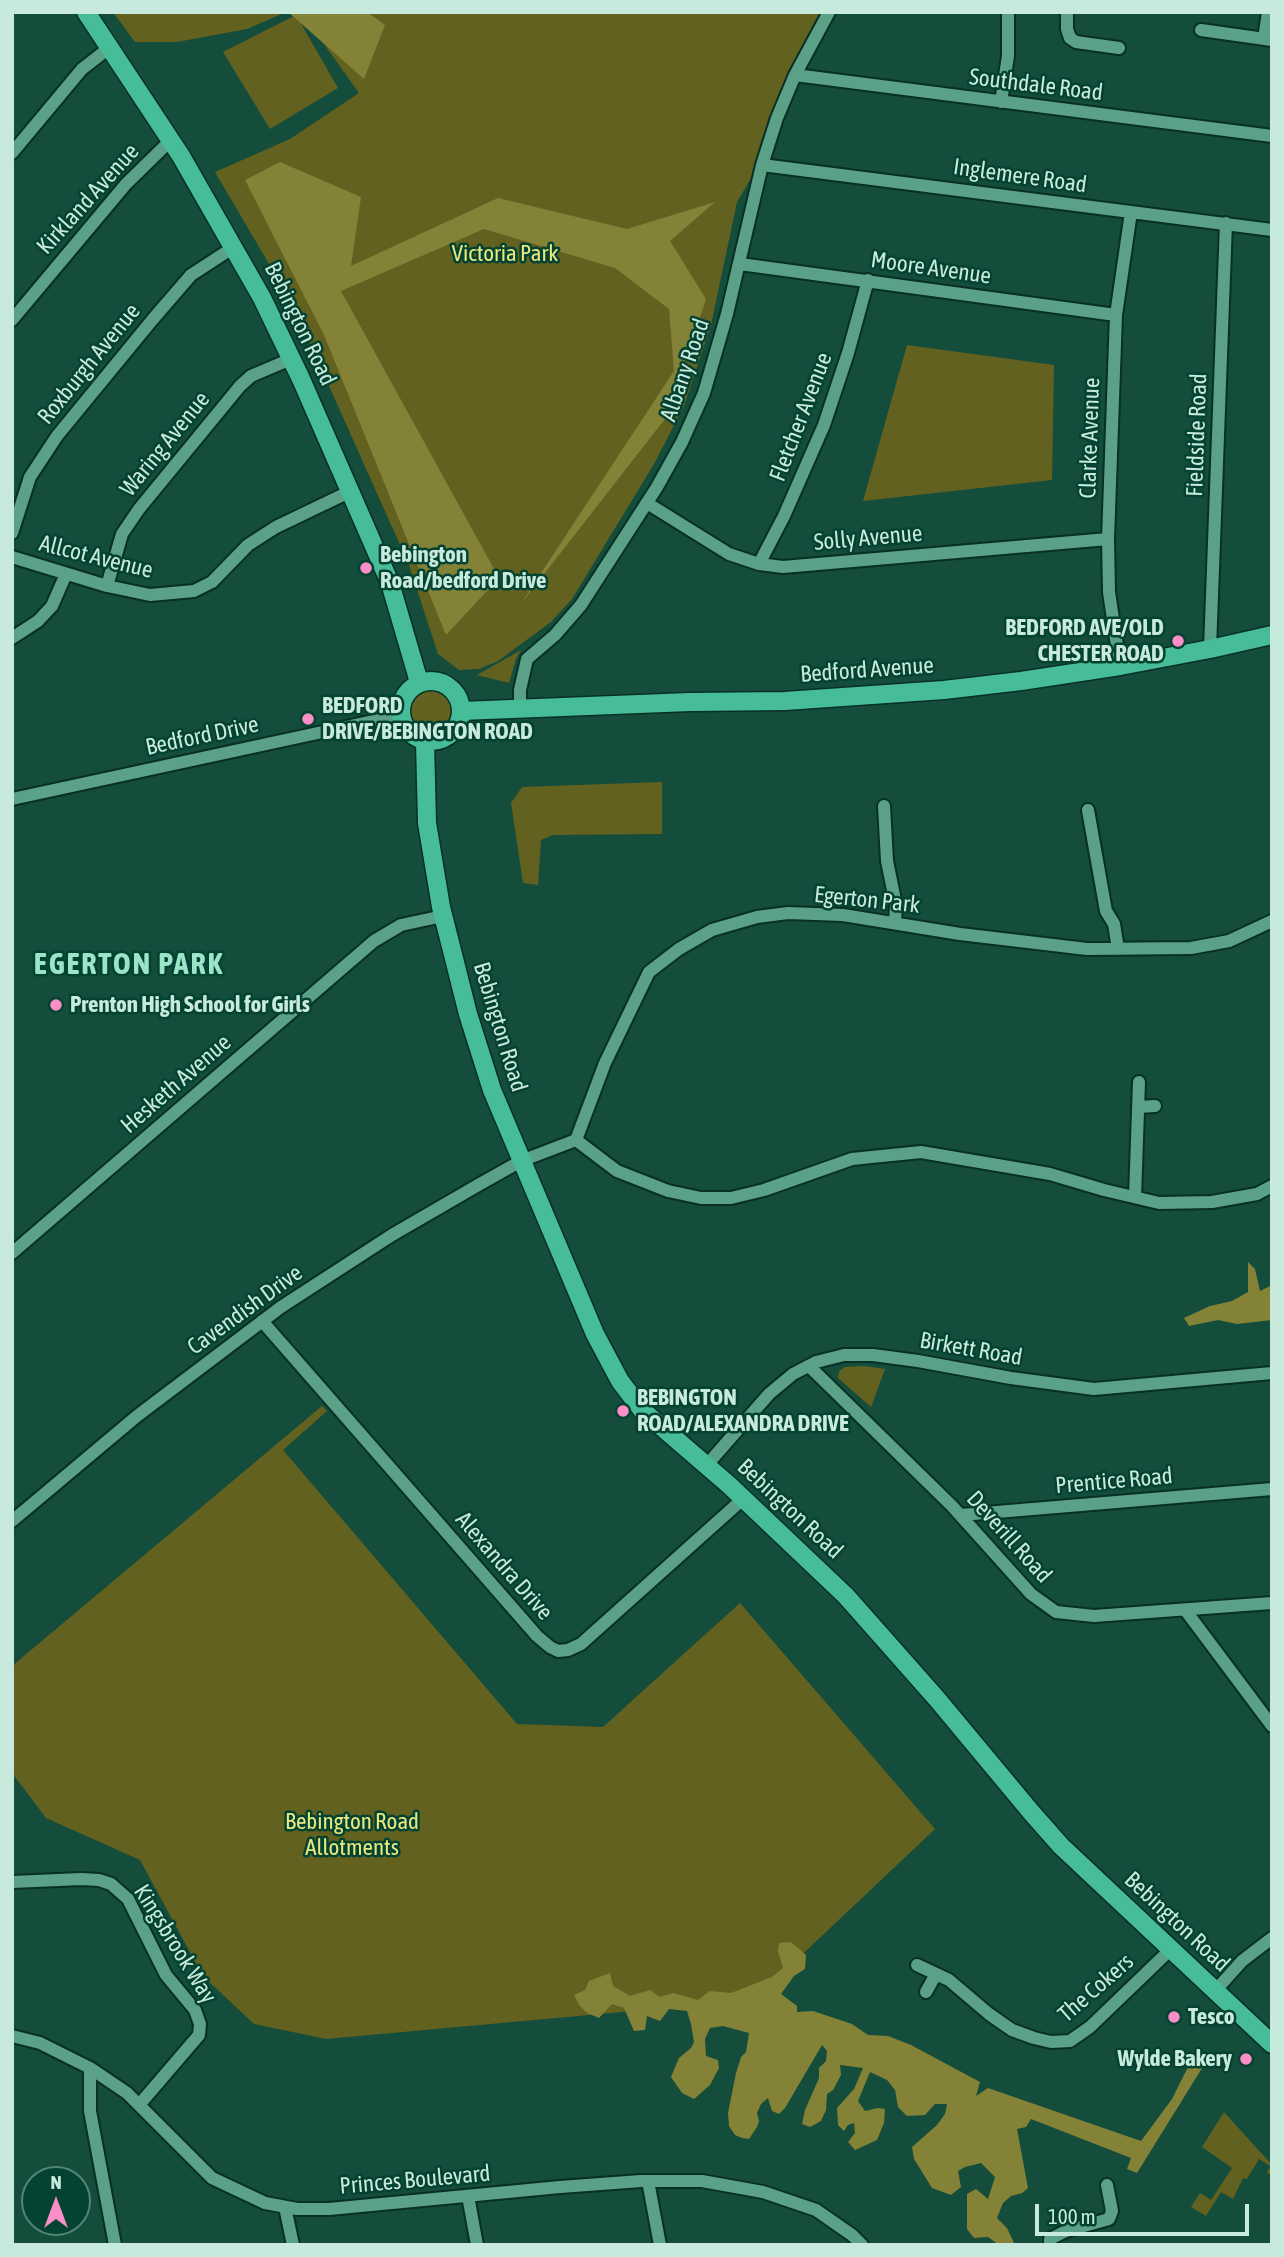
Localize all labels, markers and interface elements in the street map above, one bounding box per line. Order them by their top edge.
street label: Southdale Road [968,63,1104,107]
street label: Kirkland Avenue [31,138,145,260]
street label: Inglemere Road [951,153,1089,199]
park label: Victoria Park [452,240,558,268]
street label: Moore Avenue [869,246,993,290]
street label: Bebington Road [258,258,342,390]
street label: Roxburgh Avenue [32,298,146,430]
street label: Albany Road [655,315,715,425]
street label: Fletcher Avenue [764,349,838,485]
street label: Fieldside Road [1181,373,1213,497]
street label: Clarke Avenue [1074,377,1106,499]
street label: Waring Avenue [114,386,216,502]
street label: Solly Avenue [813,520,923,556]
street label: Allcot Avenue [36,530,156,584]
place label: Bebington Road/bedford Drive [380,541,546,595]
marker: Bebington Road/bedford Drive [358,560,374,576]
place label: BEDFORD AVE/OLD CHESTER ROAD [1005,614,1164,668]
marker: BEDFORD AVE/OLD CHESTER ROAD [1170,633,1186,649]
street label: Bedford Avenue [799,652,935,688]
place label: BEDFORD DRIVE/BEBINGTON ROAD [322,692,533,746]
street label: Bedford Drive [143,711,261,761]
marker: BEDFORD DRIVE/BEBINGTON ROAD [300,711,316,727]
street label: Egerton Park [813,881,921,919]
district label: EGERTON PARK [35,947,223,983]
street label: Bebington Road [467,959,533,1095]
place label: Prenton High School for Girls [70,991,310,1019]
marker: Prenton High School for Girls [48,997,64,1013]
street label: Hesketh Avenue [115,1029,237,1139]
street label: Cavendish Drive [182,1259,308,1361]
street label: Birkett Road [918,1326,1024,1372]
place label: BEBINGTON ROAD/ALEXANDRA DRIVE [637,1384,849,1438]
marker: BEBINGTON ROAD/ALEXANDRA DRIVE [615,1403,631,1419]
street label: Bebington Road [732,1453,848,1565]
street label: Prentice Road [1054,1462,1174,1500]
street label: Deverill Road [961,1485,1057,1589]
street label: Alexandra Drive [450,1506,558,1626]
park label: Bebington Road Allotments [285,1808,419,1862]
street label: Bebington Road [1119,1866,1235,1978]
street label: Kingsbrook Way [128,1880,222,2008]
street label: The Cokers [1053,1948,1139,2028]
place label: Tesco [1188,2003,1235,2031]
marker: Tesco [1166,2009,1182,2025]
place label: Wylde Bakery [1118,2045,1232,2073]
marker: Wylde Bakery [1238,2051,1254,2067]
street label: Princes Boulevard [338,2160,492,2200]
north arrow [21,2166,91,2236]
text: N [50,2171,62,2193]
scale bar [1039,2190,1252,2234]
text: 100 m [1048,2204,1096,2228]

